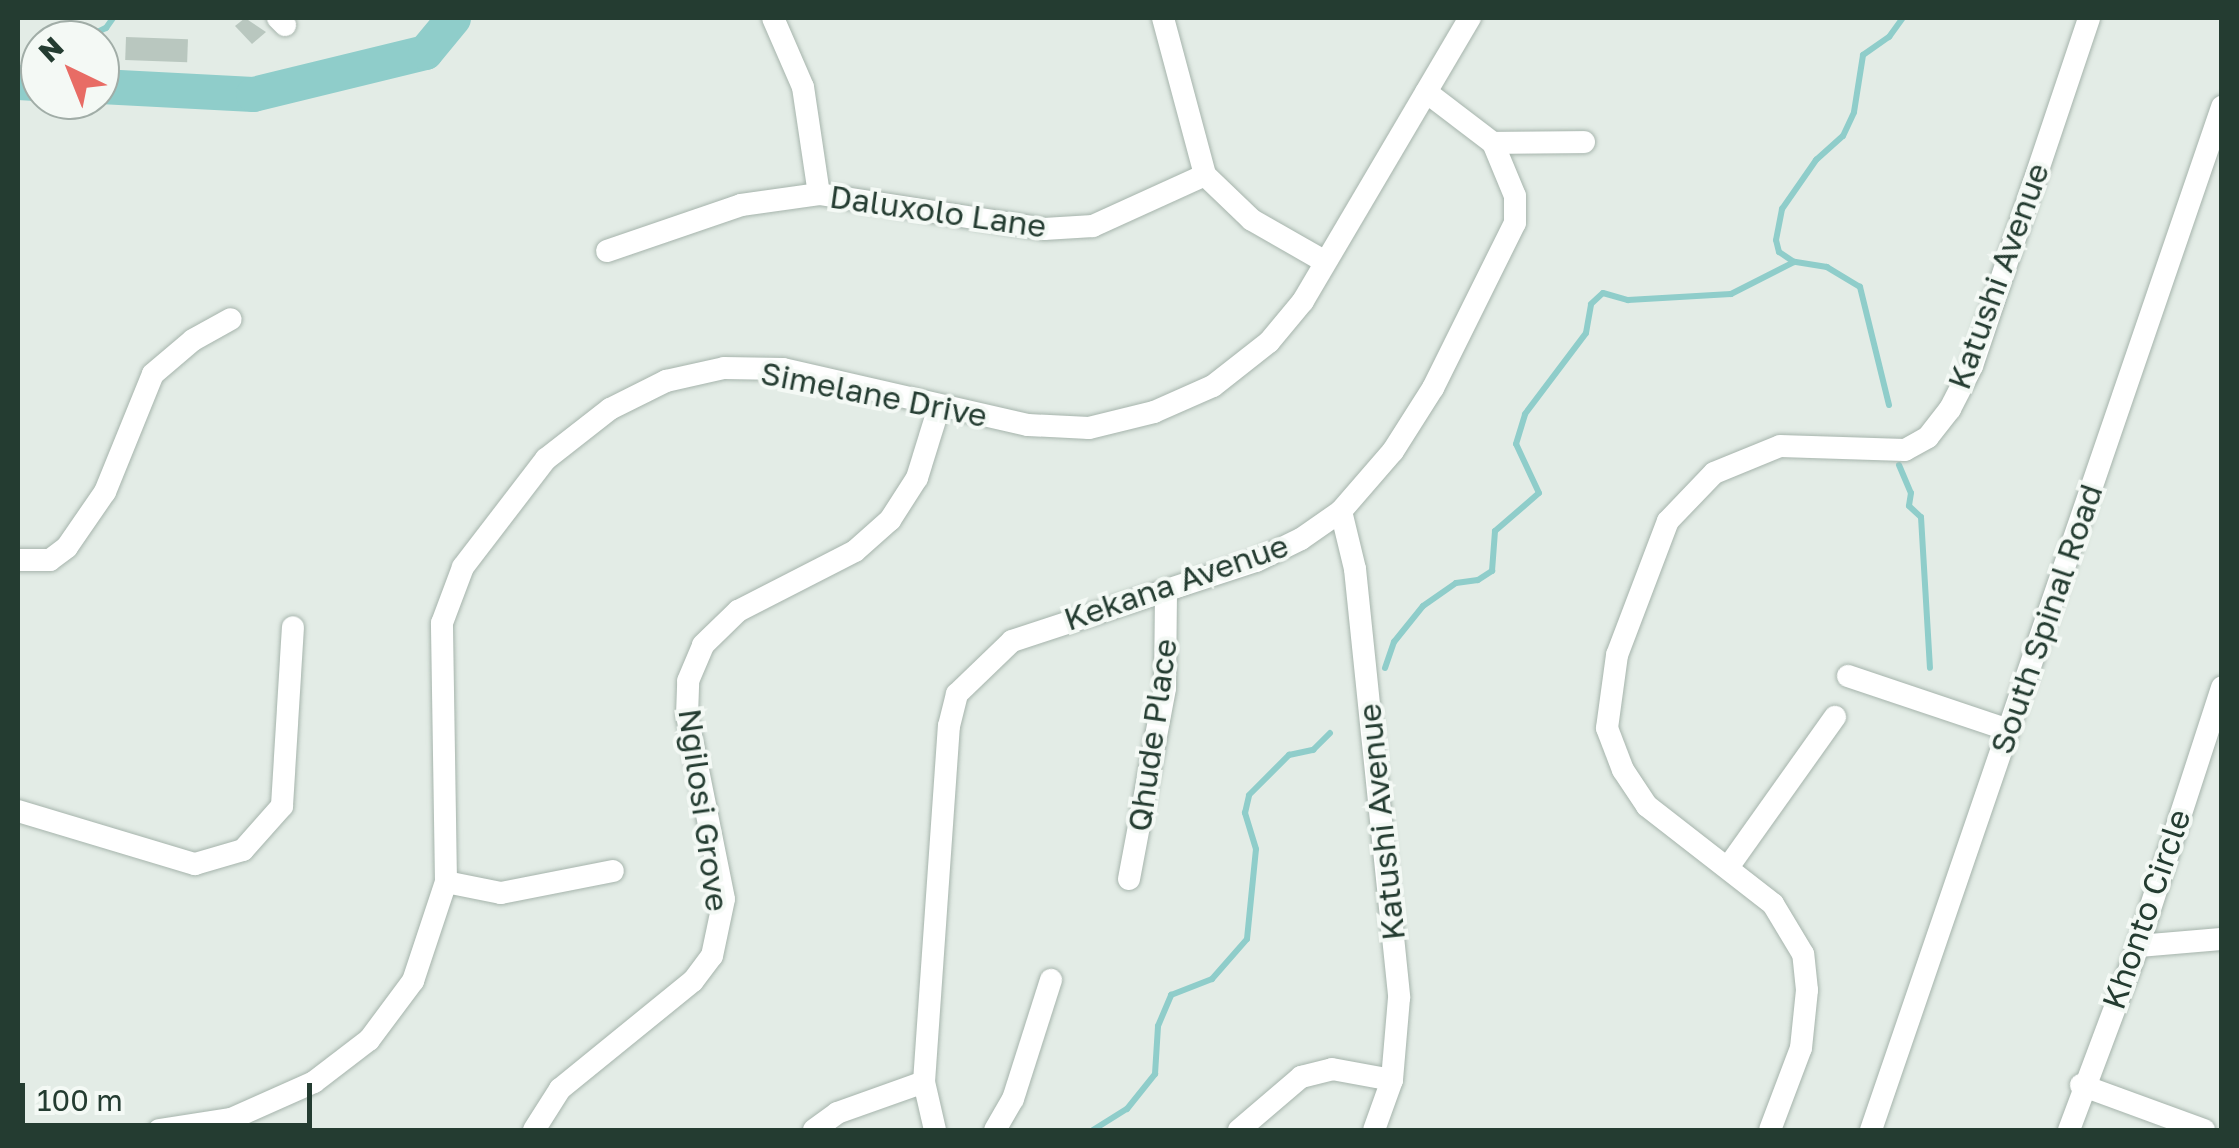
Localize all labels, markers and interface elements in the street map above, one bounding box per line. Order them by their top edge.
north arrow [20,20,120,120]
text: N [32,30,70,68]
street label: Katushi Avenue [1939,158,2057,394]
street label: Daluxolo Lane [827,177,1049,245]
street label: Simelane Drive [758,353,990,435]
street label: South Spinal Road [1982,479,2110,759]
street label: Kekana Avenue [1059,526,1293,638]
street label: Qhude Place [1119,636,1185,834]
street label: Katushi Avenue [1349,702,1413,942]
street label: Ngilosi Grove [671,706,737,914]
street label: Khonto Circle [2094,804,2198,1014]
scale bar [25,1063,318,1125]
text: 100 m [37,1082,123,1118]

